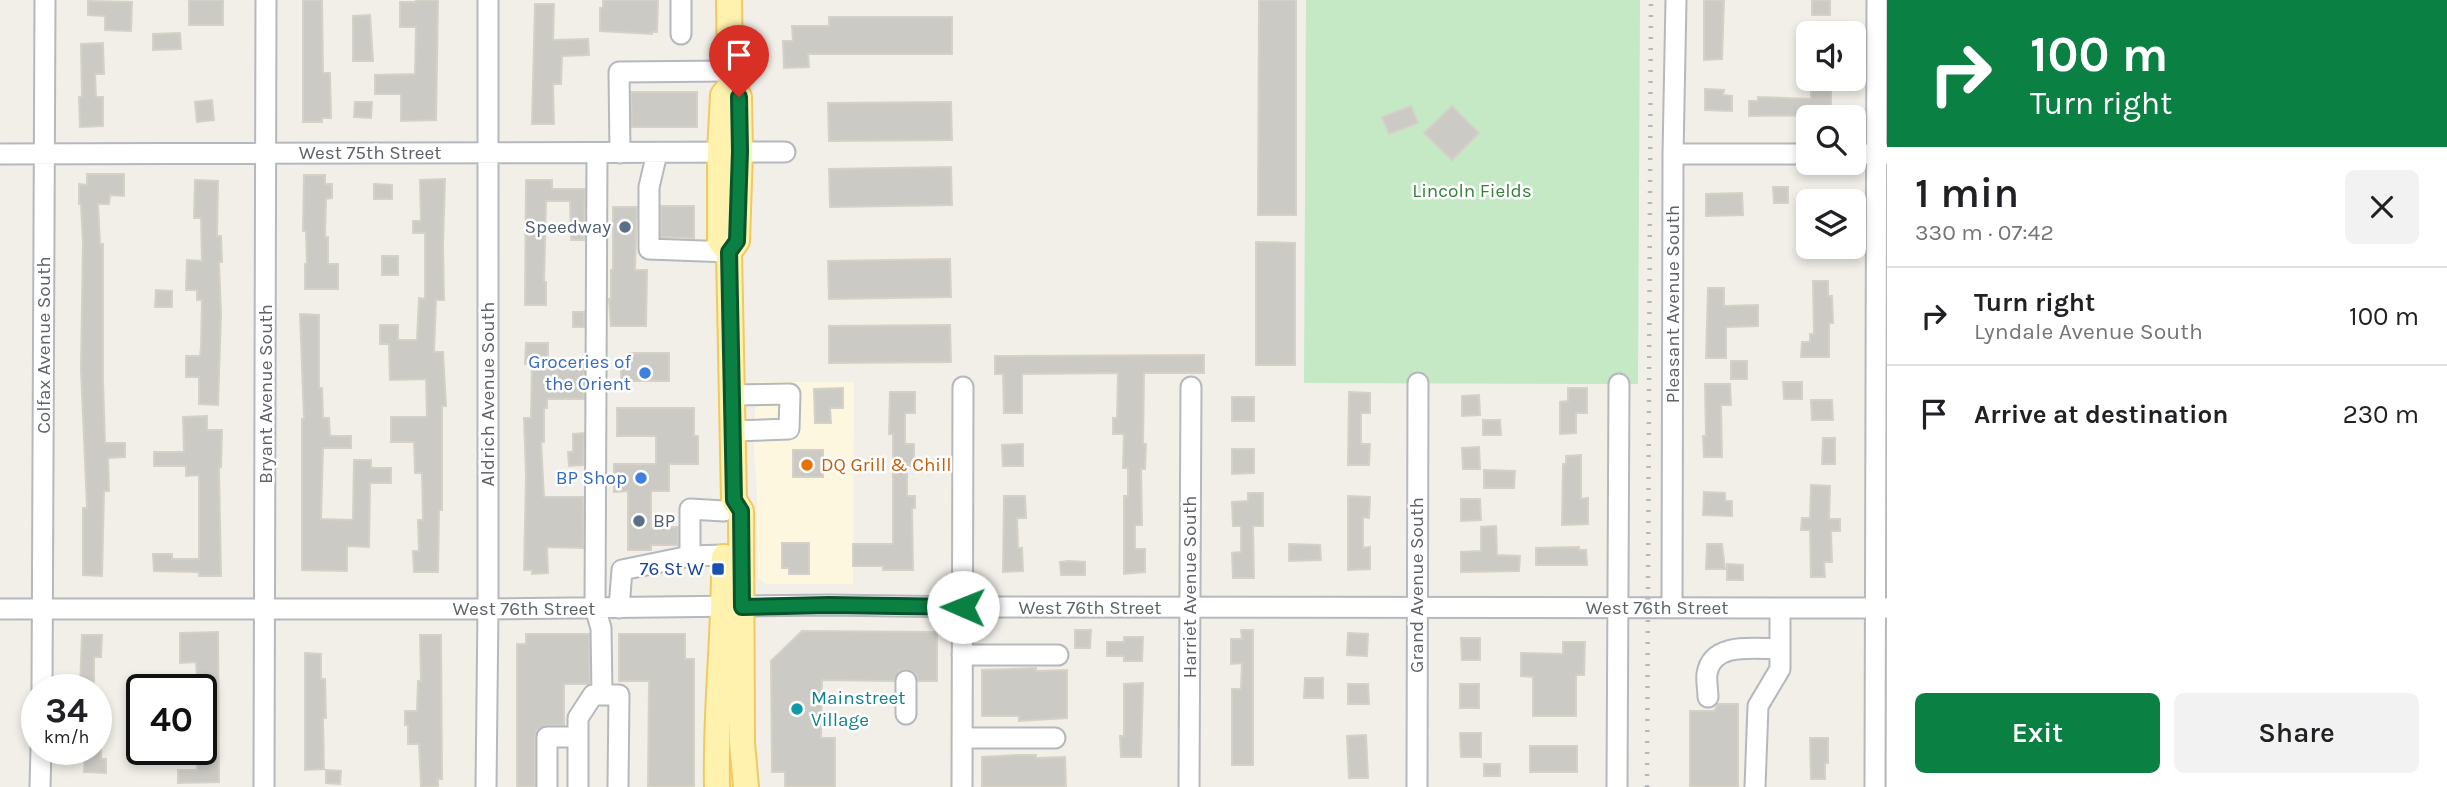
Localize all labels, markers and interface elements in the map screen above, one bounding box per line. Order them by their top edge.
map controls [1796,21,1866,259]
button: sound [1796,21,1866,91]
pin [709,25,769,97]
text: 100 m [2030,26,2168,83]
icon: right [1915,28,2006,119]
icon: arrive [720,36,758,74]
text: Turn right [2030,85,2172,122]
button: search [1796,105,1866,175]
street label: West 75th Street [299,142,441,164]
text: 1 min [1915,168,2019,218]
button: close [2345,170,2419,244]
park label: Lincoln Fields [1412,180,1532,202]
button: layers [1796,189,1866,259]
street label: Pleasant Avenue South [1662,205,1684,403]
place label: Speedway [525,216,611,238]
marker: Speedway [617,219,633,235]
text: 330 m · 07:42 [1915,219,2054,246]
street label: Colfax Avenue South [33,256,55,434]
text: Turn right [1974,287,2095,318]
icon: right [1915,297,1953,335]
text: 100 m [2349,301,2419,332]
street label: Aldrich Avenue South [477,302,499,486]
street label: Bryant Avenue South [255,304,277,484]
text: Lyndale Avenue South [1974,318,2203,345]
place label: Groceries of the Orient [528,351,631,395]
marker: Groceries of the Orient [637,365,653,381]
icon: arrive [1915,395,1953,433]
text: Arrive at destination [1974,399,2228,430]
text: 230 m [2343,399,2419,430]
place label: DQ Grill & Chill [821,454,952,476]
marker: DQ Grill & Chill [799,457,815,473]
place label: BP Shop [556,467,627,489]
marker: BP Shop [633,470,649,486]
street label: Harriet Avenue South [1179,496,1201,679]
street label: Grand Avenue South [1406,497,1428,673]
place label: BP [653,510,675,532]
marker: BP [631,513,647,529]
place label: 76 St W [640,558,704,580]
marker: 76 St W [710,561,726,577]
position arrow [926,570,1000,644]
street label: West 76th Street [1019,597,1161,619]
street label: West 76th Street [1586,597,1728,619]
street label: West 76th Street [453,598,595,620]
speed limit sign: 40 [126,674,217,765]
place label: Mainstreet Village [811,687,905,731]
text: 34 [45,690,88,731]
button: Exit [1915,693,2160,773]
button: Share [2174,693,2419,773]
marker: Mainstreet Village [789,701,805,717]
text: km/h [44,726,89,748]

